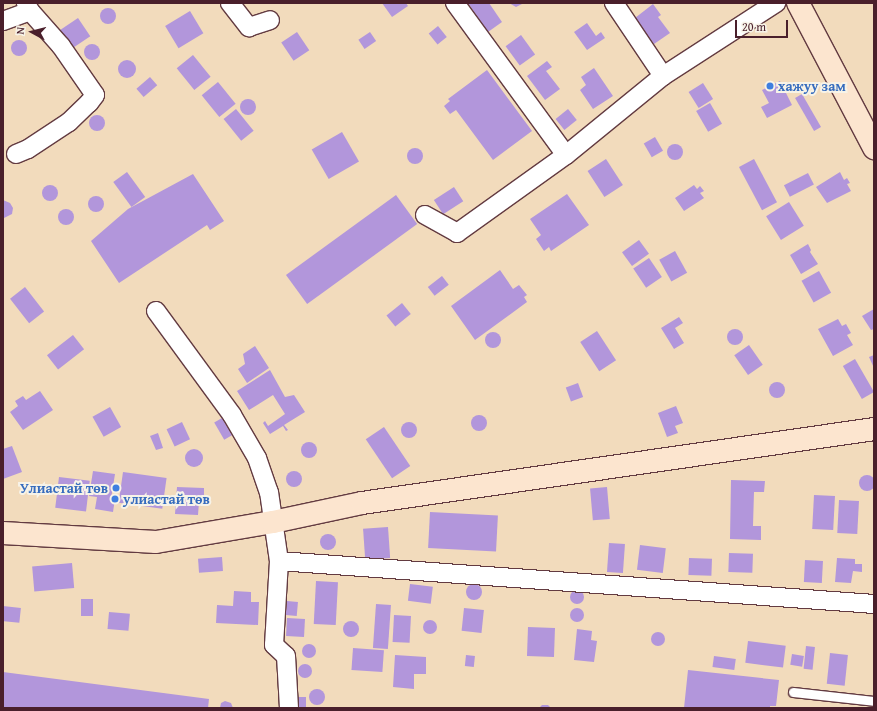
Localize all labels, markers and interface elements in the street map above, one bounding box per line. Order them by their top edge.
north arrow [12,12,52,52]
scale bar [737,12,790,38]
text: 20 m [742,18,766,35]
text: N [12,26,28,35]
place label: хажуу зам [778,78,846,94]
marker: хажуу зам [765,81,775,91]
place label: Улиастай төв [20,480,108,496]
marker: Улиастай төв [111,483,121,493]
place label: улиастай төв [123,491,210,507]
marker: улиастай төв [110,494,120,504]

